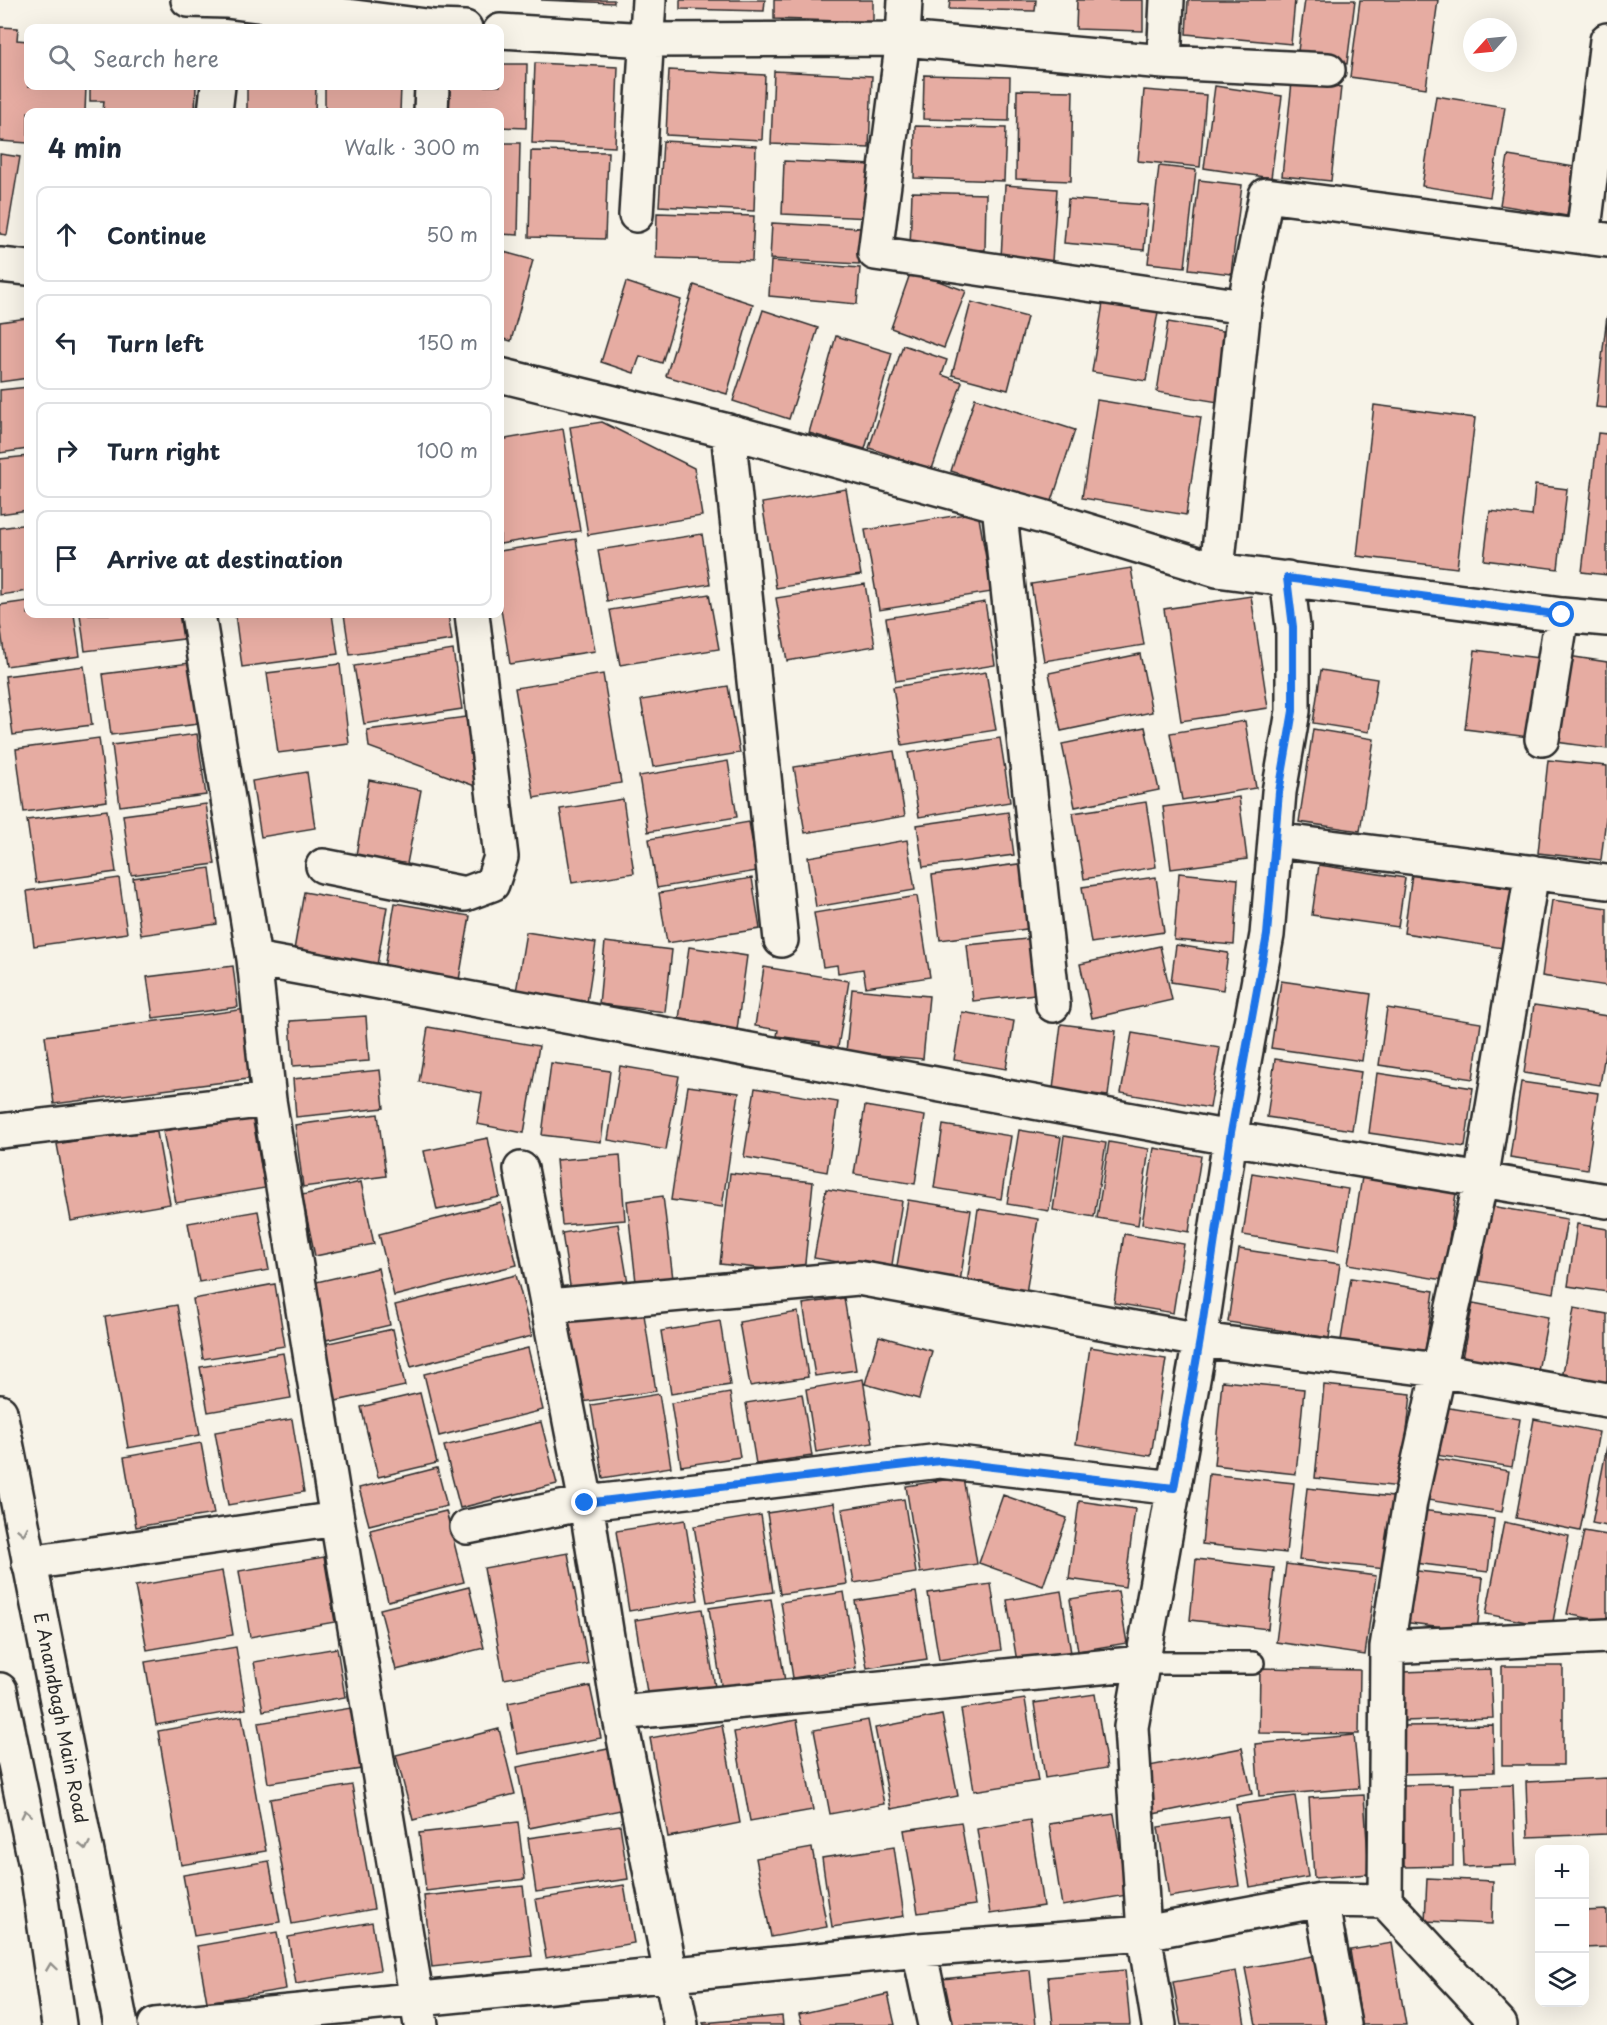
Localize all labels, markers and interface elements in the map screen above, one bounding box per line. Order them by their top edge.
north arrow [1463,18,1517,72]
search box [24,24,504,90]
icon: search [45,41,78,74]
text: Search here [93,41,219,74]
text: 4 min [48,128,122,167]
text: Walk · 300 m [344,132,480,162]
icon: ahead [50,218,83,251]
text: Continue [107,218,206,251]
text: 50 m [426,219,478,249]
icon: left [50,326,83,359]
text: Turn left [107,326,204,359]
text: 150 m [418,327,478,357]
icon: right [50,434,83,467]
text: Turn right [107,434,220,467]
text: 100 m [417,435,478,465]
icon: arrive [50,542,83,575]
text: Arrive at destination [107,542,343,575]
route start [1548,601,1574,627]
route end [571,1489,597,1515]
one-way arrow [16,1526,29,1536]
street label: E Anandbagh Main Road [28,1610,96,1826]
one-way arrow [20,1809,33,1819]
one-way arrow [78,1841,91,1851]
map controls [1535,1845,1589,2007]
button: + [1535,1845,1589,1899]
button: − [1535,1899,1589,1953]
button: layers [1535,1953,1589,2007]
one-way arrow [45,1962,57,1972]

